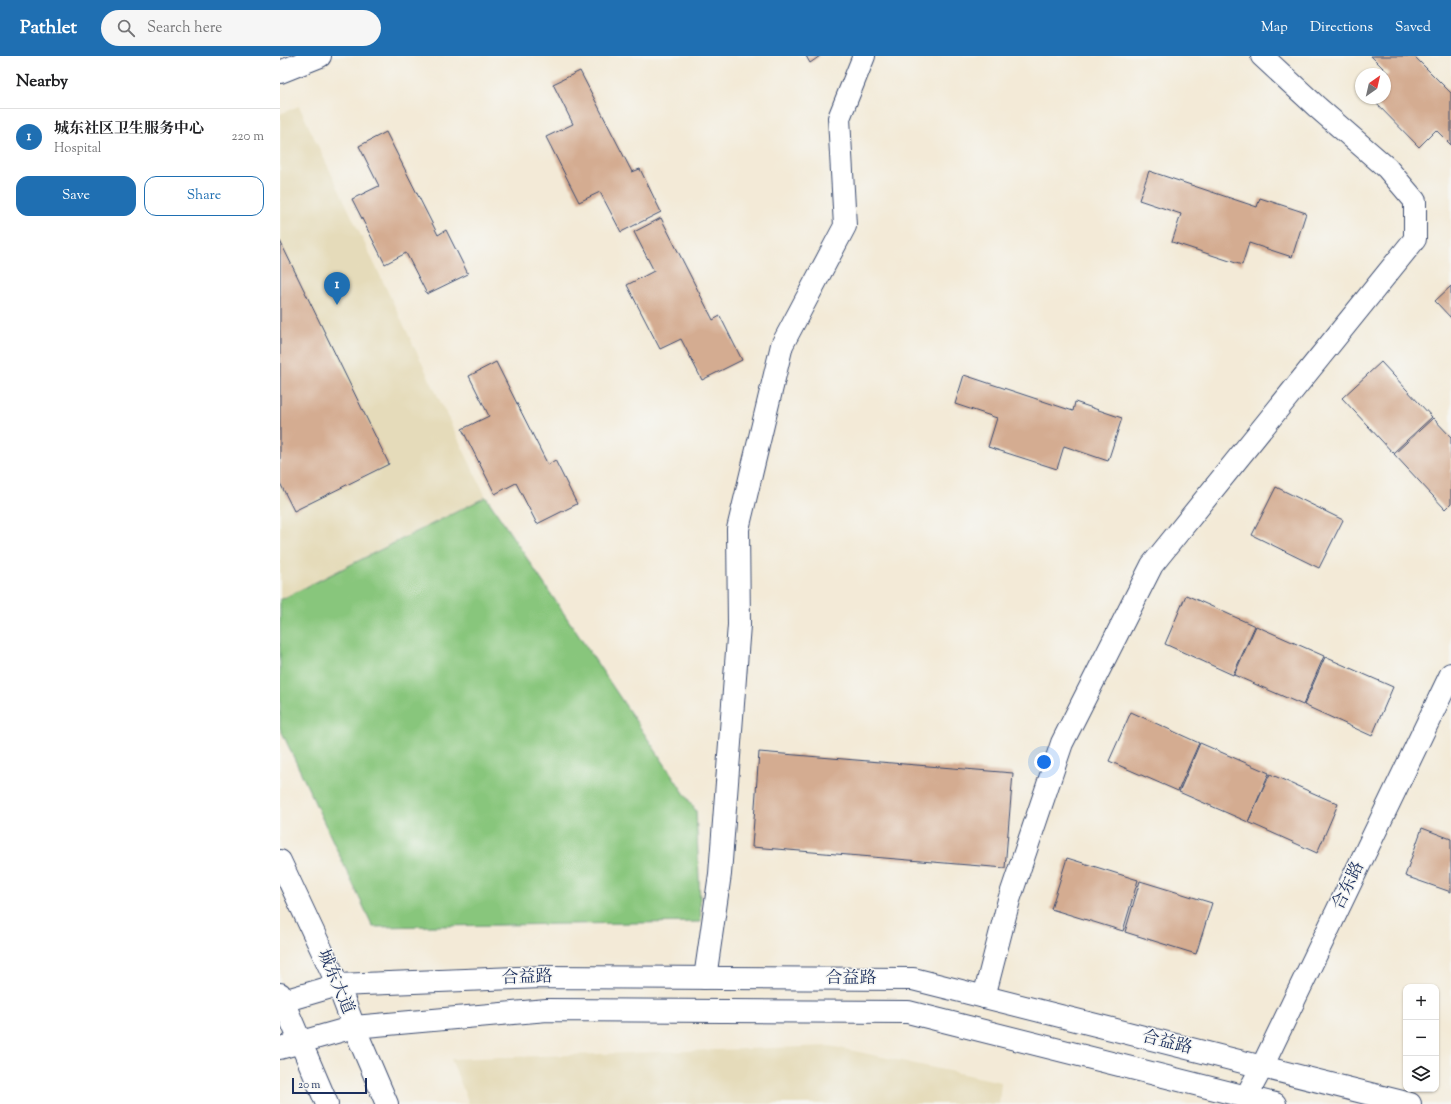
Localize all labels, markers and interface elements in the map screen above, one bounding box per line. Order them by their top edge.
search box [101,10,381,46]
text: Pathlet [20,15,77,42]
icon: search [115,17,137,39]
text: Search here [147,18,222,39]
text: Map [1261,18,1288,38]
text: Directions [1310,18,1373,38]
text: Saved [1395,18,1431,38]
north arrow [1355,68,1391,104]
text: Nearby [16,70,68,94]
text: 城东社区卫生服务中心 [54,119,204,140]
text: 1 [27,128,31,146]
text: 220 m [231,128,264,146]
text: Hospital [54,140,101,158]
button: Save [16,176,136,216]
button: Share [144,176,264,216]
pin: 1 [324,272,350,305]
your location [1034,752,1054,772]
street label: 合东路 [1327,858,1371,914]
street label: 城东大道 [311,946,359,1018]
street label: 合益路 [501,965,553,991]
street label: 合益路 [826,967,877,991]
map controls [1403,984,1439,1092]
button: + [1403,984,1439,1020]
button: − [1403,1020,1439,1056]
street label: 合益路 [1139,1025,1195,1061]
button: layers [1403,1056,1439,1092]
scale bar [292,1076,367,1095]
text: 20 m [298,1077,320,1093]

